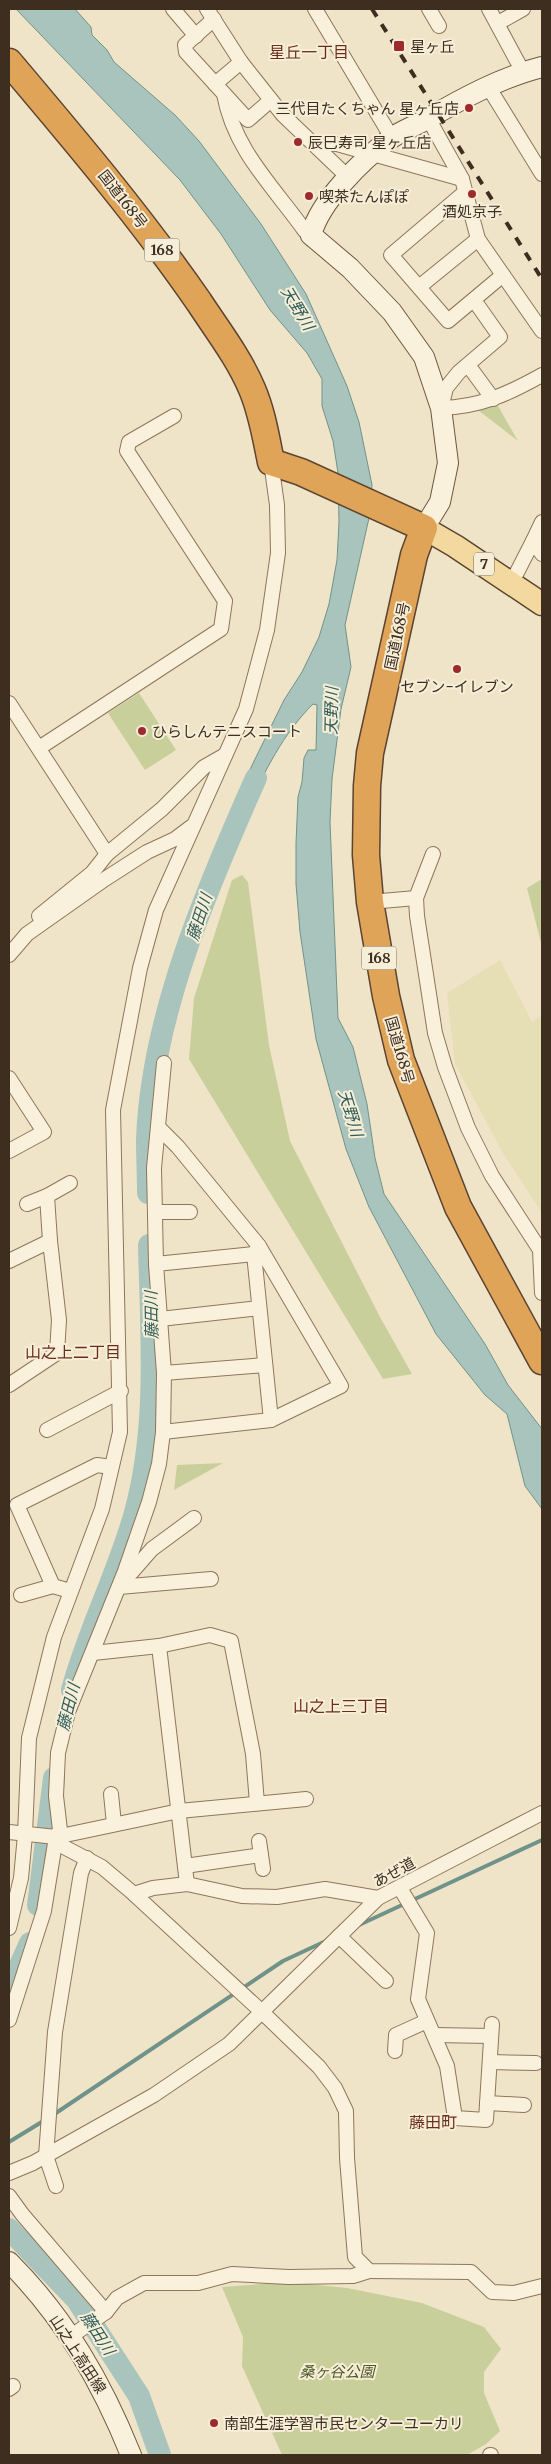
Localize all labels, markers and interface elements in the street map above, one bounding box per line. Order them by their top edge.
place label: 星ヶ丘 [410,37,455,56]
marker: 星ヶ丘 [392,39,406,53]
district label: 星丘一丁目 [269,42,349,62]
place label: 三代目たくちゃん 星ヶ丘店 [275,99,459,118]
marker: 三代目たくちゃん 星ヶ丘店 [463,102,475,114]
place label: 辰巳寿司 星ヶ丘店 [308,133,432,152]
marker: 辰巳寿司 星ヶ丘店 [292,136,304,148]
street label: 国道168号 [94,166,152,232]
place label: 喫茶たんぽぽ [319,187,409,206]
marker: 酒処京子 [466,188,478,200]
marker: 喫茶たんぽぽ [303,190,315,202]
place label: 酒処京子 [442,202,502,221]
road number: 168 [144,238,180,262]
water label: 天野川 [277,282,320,335]
road number: 7 [474,552,494,576]
street label: 国道168号 [381,600,413,672]
marker: セブン-イレブン [451,663,463,675]
place label: セブン-イレブン [400,677,514,696]
water label: 天野川 [321,685,341,735]
place label: ひらしんテニスコート [152,722,302,741]
marker: ひらしんテニスコート [136,725,148,737]
water label: 藤田川 [182,889,217,943]
road number: 168 [362,946,396,970]
street label: 国道168号 [381,1014,419,1086]
water label: 天野川 [334,1087,368,1141]
water label: 藤田川 [141,1289,161,1339]
district label: 山之上二丁目 [25,1342,121,1362]
water label: 藤田川 [52,1679,84,1733]
district label: 山之上三丁目 [293,1696,389,1716]
street label: あぜ道 [370,1853,418,1891]
district label: 藤田町 [409,2112,457,2132]
water label: 藤田川 [77,2307,121,2360]
street label: 山之上高田線 [46,2311,110,2397]
park label: 桑ヶ谷公園 [299,2362,376,2381]
place label: 南部生涯学習市民センターユーカリ [224,2414,464,2433]
marker: 南部生涯学習市民センターユーカリ [208,2417,220,2429]

